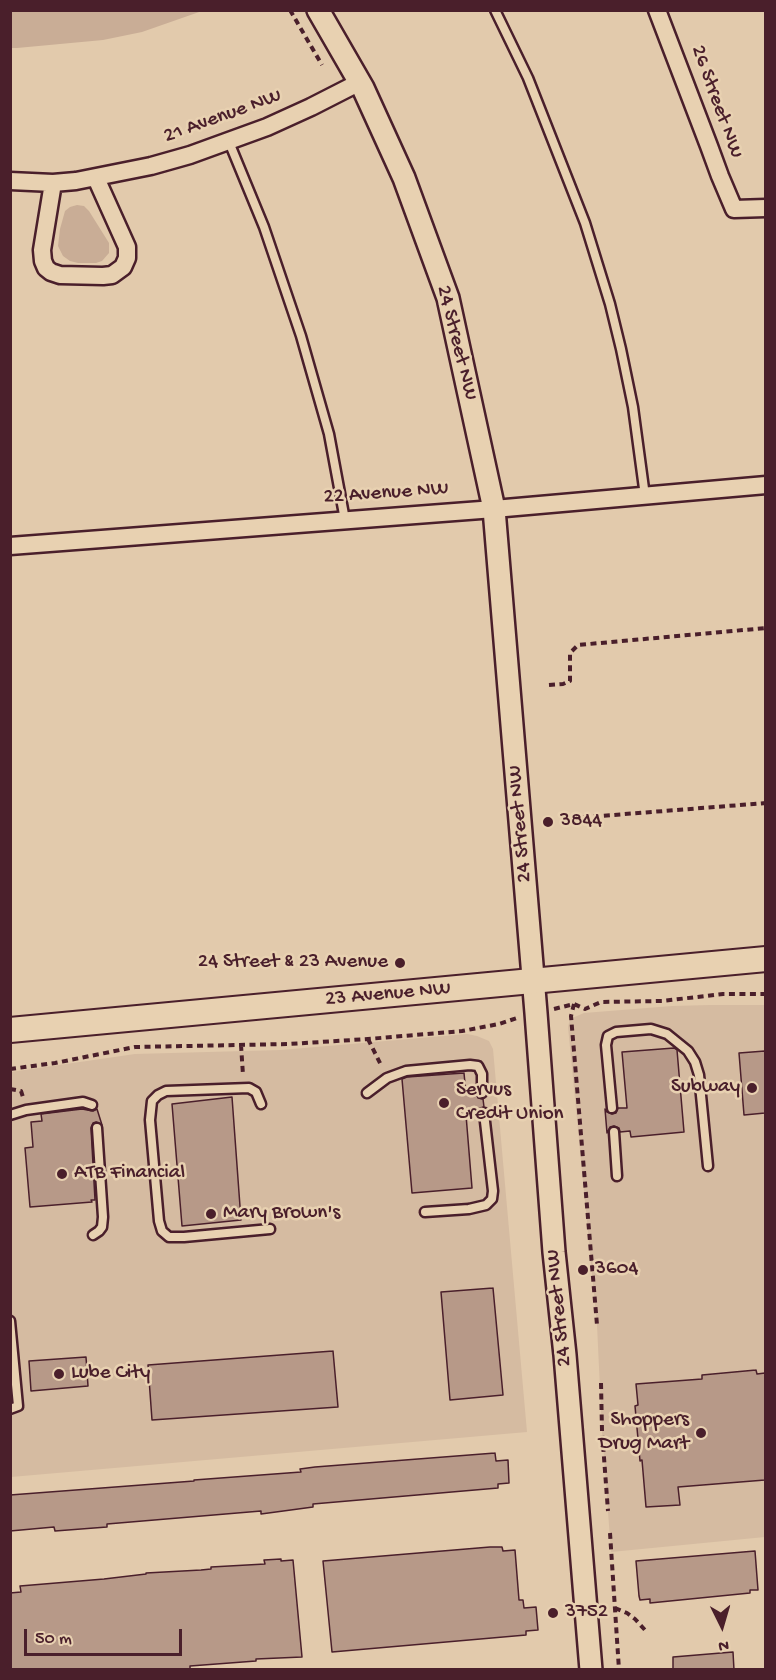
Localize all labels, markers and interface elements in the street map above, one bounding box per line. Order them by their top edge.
street label: 26 Street NW [684,42,748,162]
street label: 21 Avenue NW [161,84,285,150]
street label: 24 Street NW [430,283,482,403]
street label: 22 Avenue NW [323,477,449,511]
street label: 24 Street NW [503,764,539,884]
place label: 3844 [560,809,602,835]
marker: 3844 [541,815,555,829]
place label: 24 Street & 23 Avenue [198,950,388,976]
marker: 24 Street & 23 Avenue [393,956,407,970]
street label: 23 Avenue NW [324,977,452,1013]
place label: Subway [671,1075,740,1101]
place label: Servus Credit Union [456,1078,564,1128]
marker: Subway [745,1081,759,1095]
marker: Servus Credit Union [437,1096,451,1110]
place label: ATB Financial [74,1161,185,1187]
marker: ATB Financial [55,1167,69,1181]
place label: Mary Brown's [223,1201,340,1227]
marker: Mary Brown's [204,1207,218,1221]
street label: 24 Street NW [541,1248,579,1368]
place label: 3604 [595,1257,638,1283]
marker: 3604 [576,1263,590,1277]
place label: Lube City [71,1361,150,1387]
marker: Lube City [52,1367,66,1381]
place label: Shoppers Drug Mart [599,1408,689,1458]
marker: Shoppers Drug Mart [694,1426,708,1440]
north arrow [692,1596,752,1656]
place label: 3752 [565,1600,608,1626]
marker: 3752 [546,1606,560,1620]
scale bar [27,1617,184,1655]
text: 50 m [35,1629,72,1650]
text: N [718,1635,730,1654]

